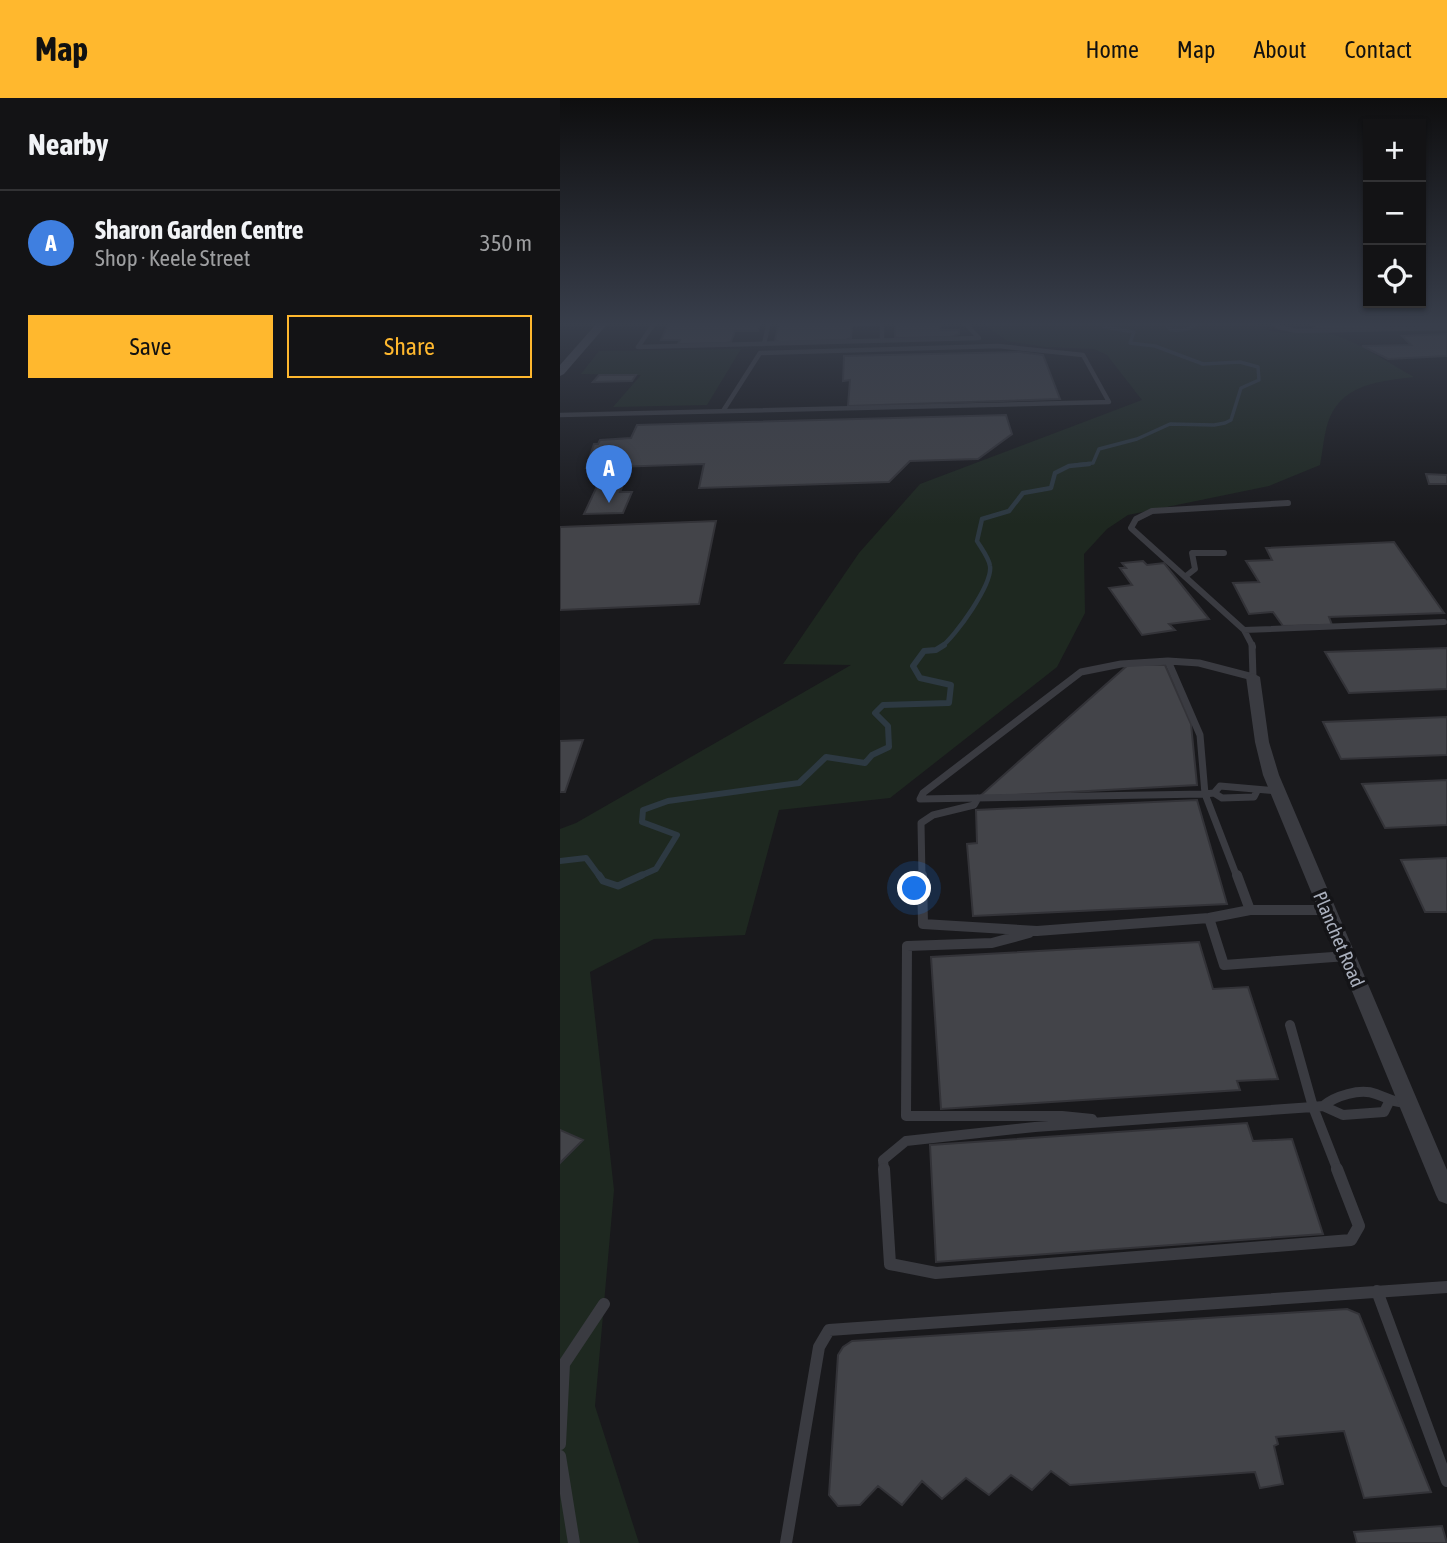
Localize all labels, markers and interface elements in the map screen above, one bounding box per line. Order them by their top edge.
text: Map [35,30,88,68]
text: Home [1085,36,1139,63]
text: Map [1177,36,1215,63]
text: About [1253,36,1306,63]
text: Contact [1344,36,1412,63]
map controls [1363,119,1426,308]
button: + [1363,119,1426,182]
text: Nearby [28,127,108,161]
button: − [1363,182,1426,245]
text: Sharon Garden Centre [95,215,304,245]
text: A [45,230,57,256]
text: 350 m [480,230,532,256]
text: Shop · Keele Street [95,245,250,271]
button: locate [1363,245,1426,308]
button: Save [28,315,273,378]
button: Share [287,315,532,378]
pin: A [586,445,632,503]
your location [897,871,931,905]
street label: Planchet Road [1309,888,1369,990]

